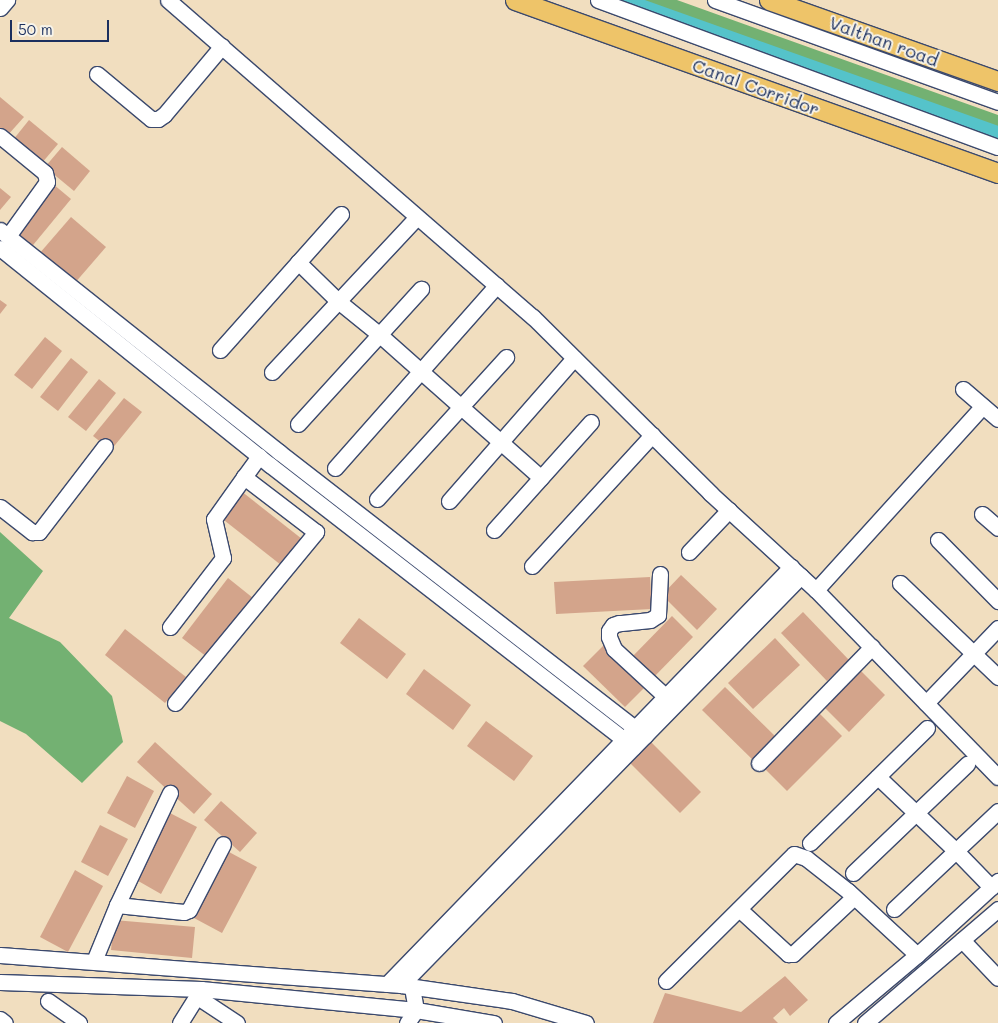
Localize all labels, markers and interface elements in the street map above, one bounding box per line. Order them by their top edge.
scale bar [12,10,111,42]
street label: Valthan road [826,11,942,71]
text: 50 m [18,19,53,39]
street label: Canal Corridor [689,54,823,120]

